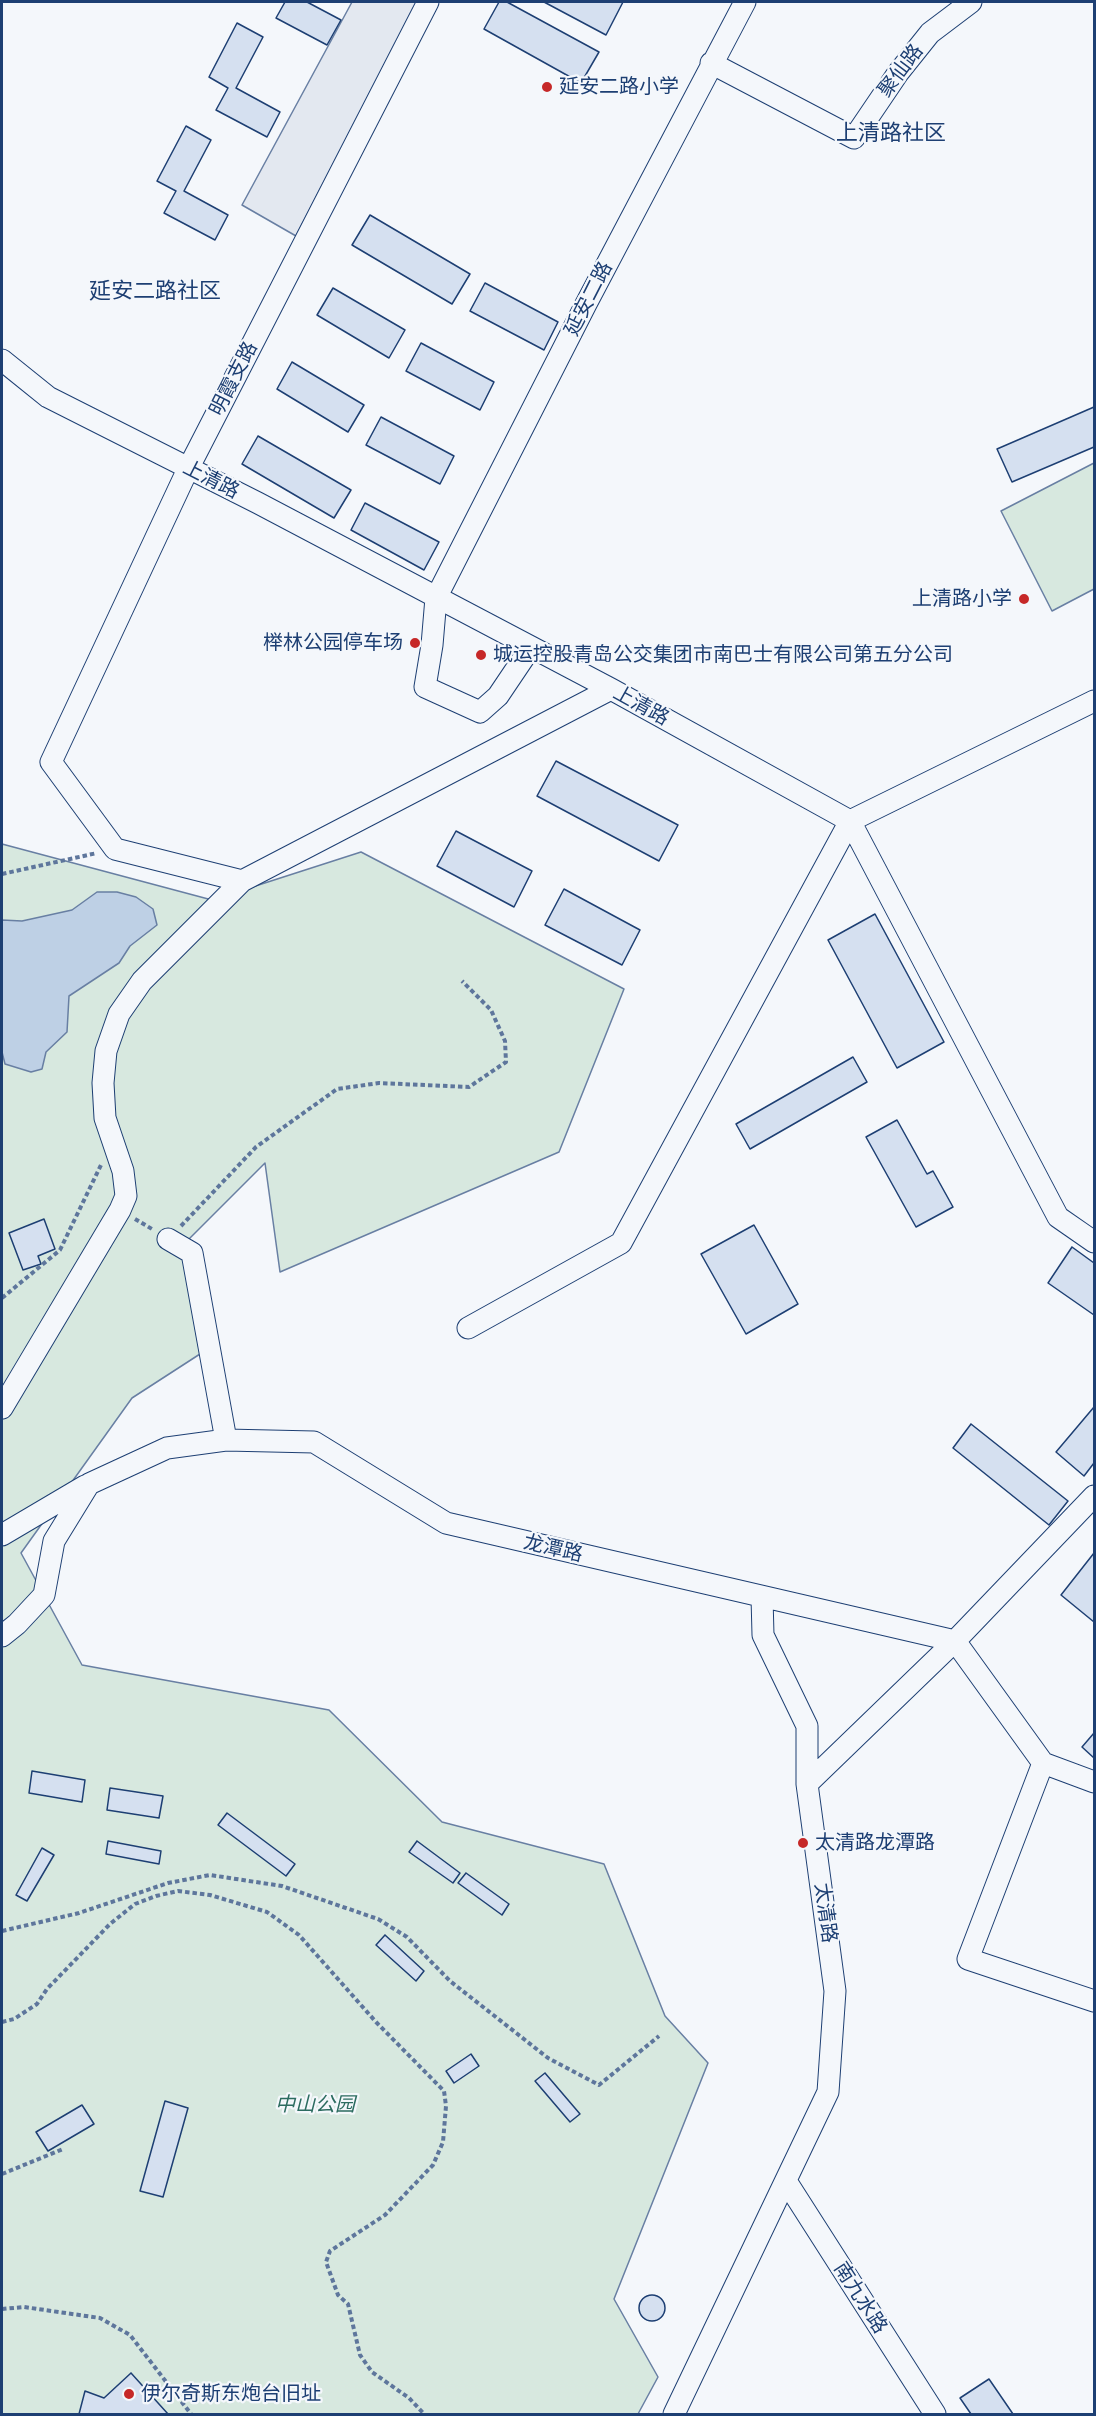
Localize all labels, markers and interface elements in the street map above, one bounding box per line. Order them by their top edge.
street label: 聚仙路 [873,40,929,102]
place label: 延安二路小学 [559,75,679,99]
marker: 延安二路小学 [540,80,554,94]
district label: 上清路社区 [836,121,946,147]
street label: 延安二路 [560,258,618,340]
district label: 延安二路社区 [89,279,221,305]
street label: 明霞支路 [205,338,263,420]
street label: 上清路 [179,456,243,504]
place label: 上清路小学 [912,587,1012,611]
marker: 上清路小学 [1017,592,1031,606]
place label: 榉林公园停车场 [263,631,403,655]
marker: 榉林公园停车场 [408,636,422,650]
place label: 城运控股青岛公交集团市南巴士有限公司第五分公司 [493,643,953,667]
marker: 城运控股青岛公交集团市南巴士有限公司第五分公司 [474,648,488,662]
street label: 上清路 [609,681,673,731]
street label: 龙潭路 [521,1531,585,1567]
place label: 太清路龙潭路 [815,1831,935,1855]
marker: 太清路龙潭路 [796,1836,810,1850]
street label: 太清路 [809,1882,841,1944]
park label: 中山公园 [275,2093,355,2117]
street label: 南九水路 [828,2258,892,2338]
place label: 伊尔奇斯东炮台旧址 [141,2382,321,2406]
marker: 伊尔奇斯东炮台旧址 [122,2387,136,2401]

